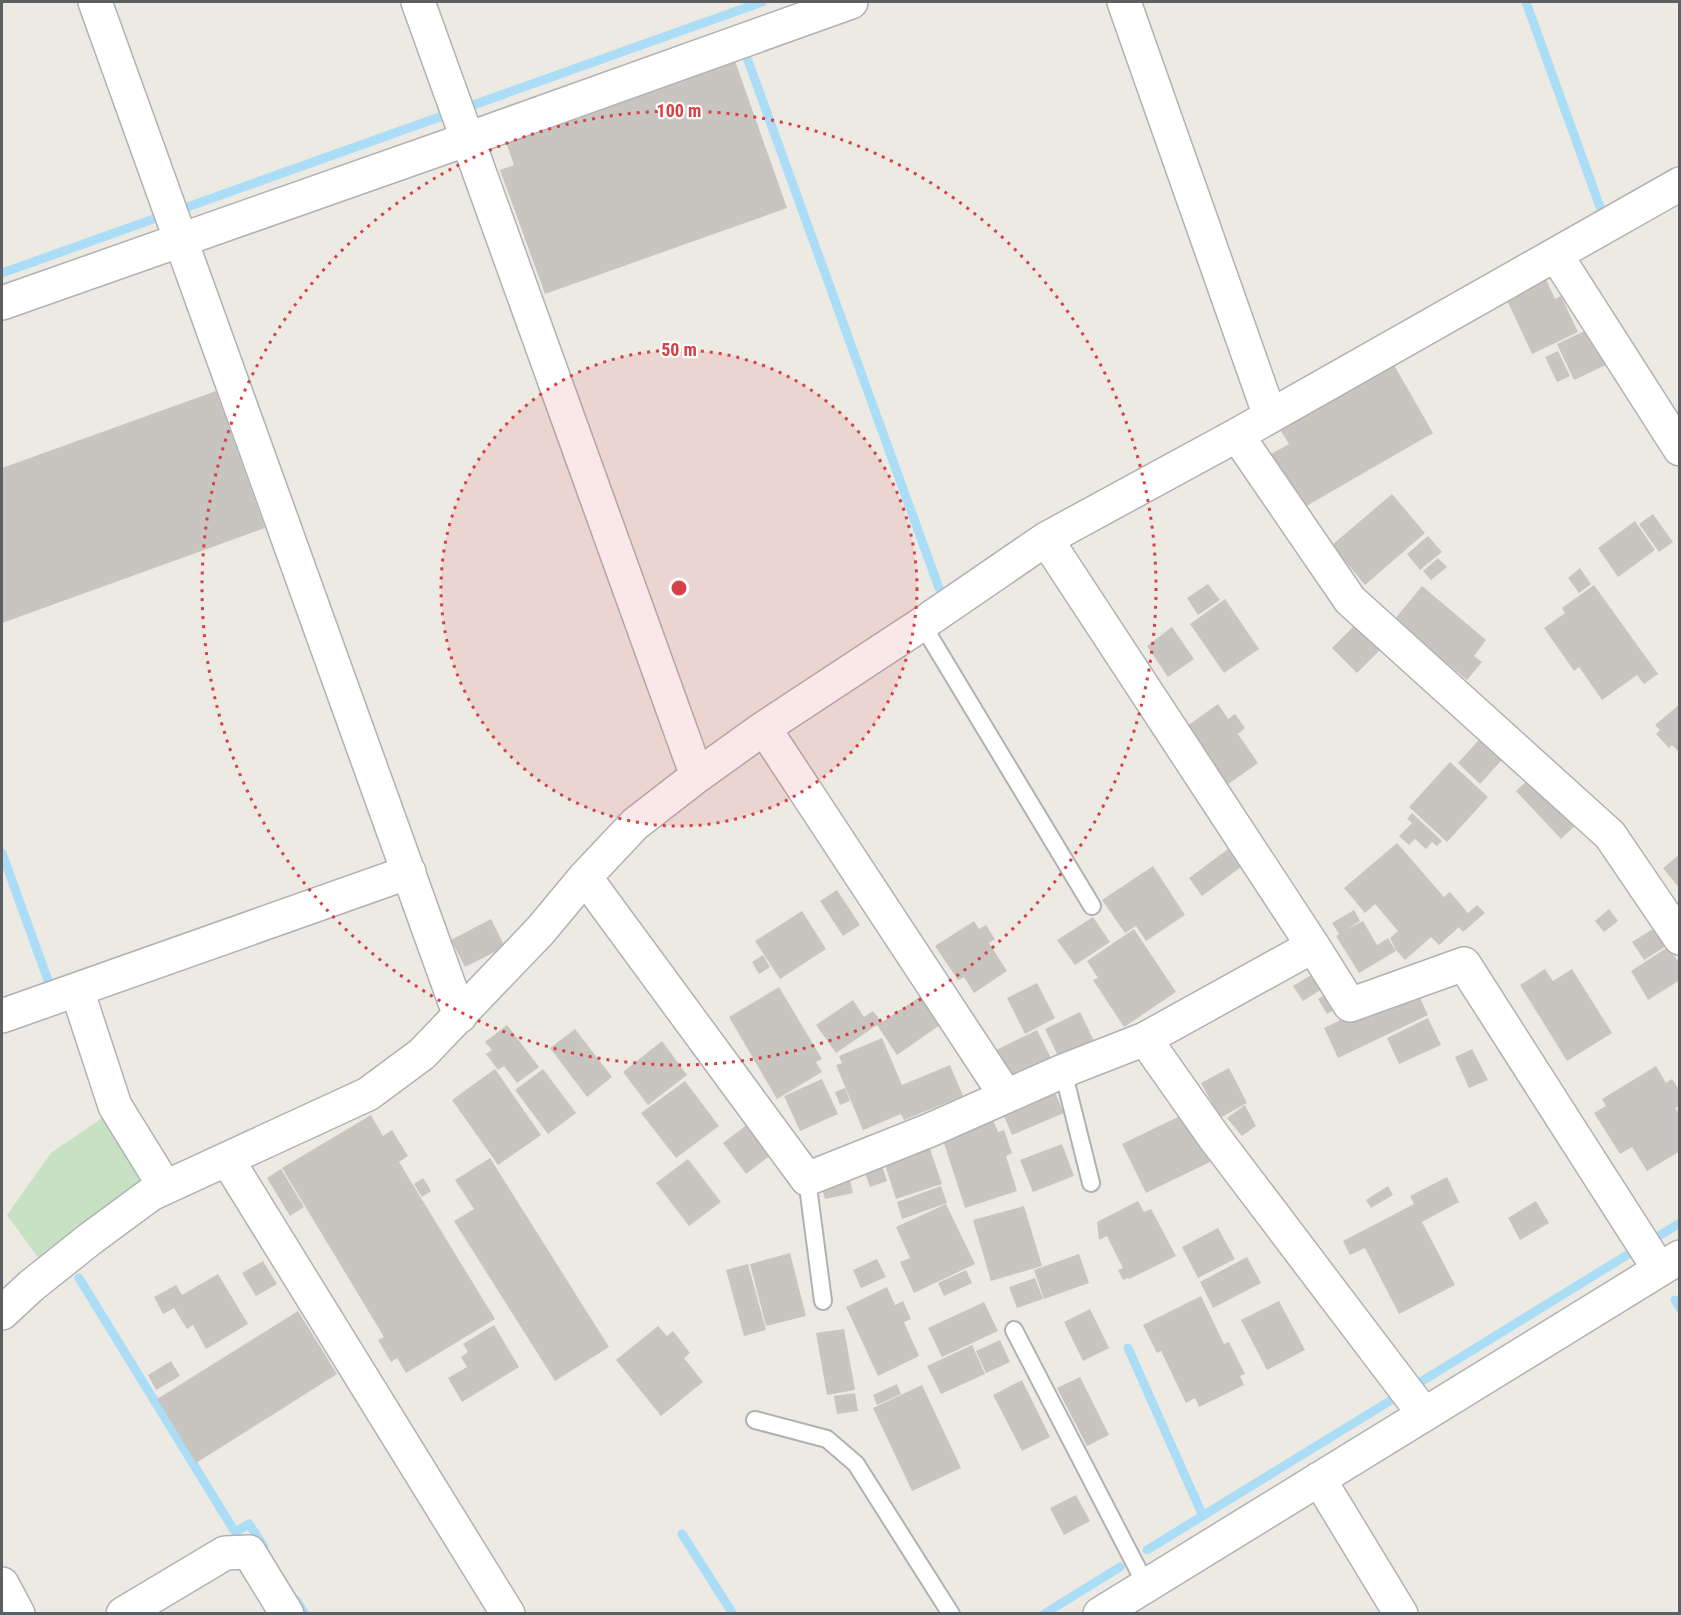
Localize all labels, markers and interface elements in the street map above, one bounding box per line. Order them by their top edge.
text: 100 m [657,100,701,121]
text: 50 m [661,339,697,360]
centre of rings [669,578,689,598]

